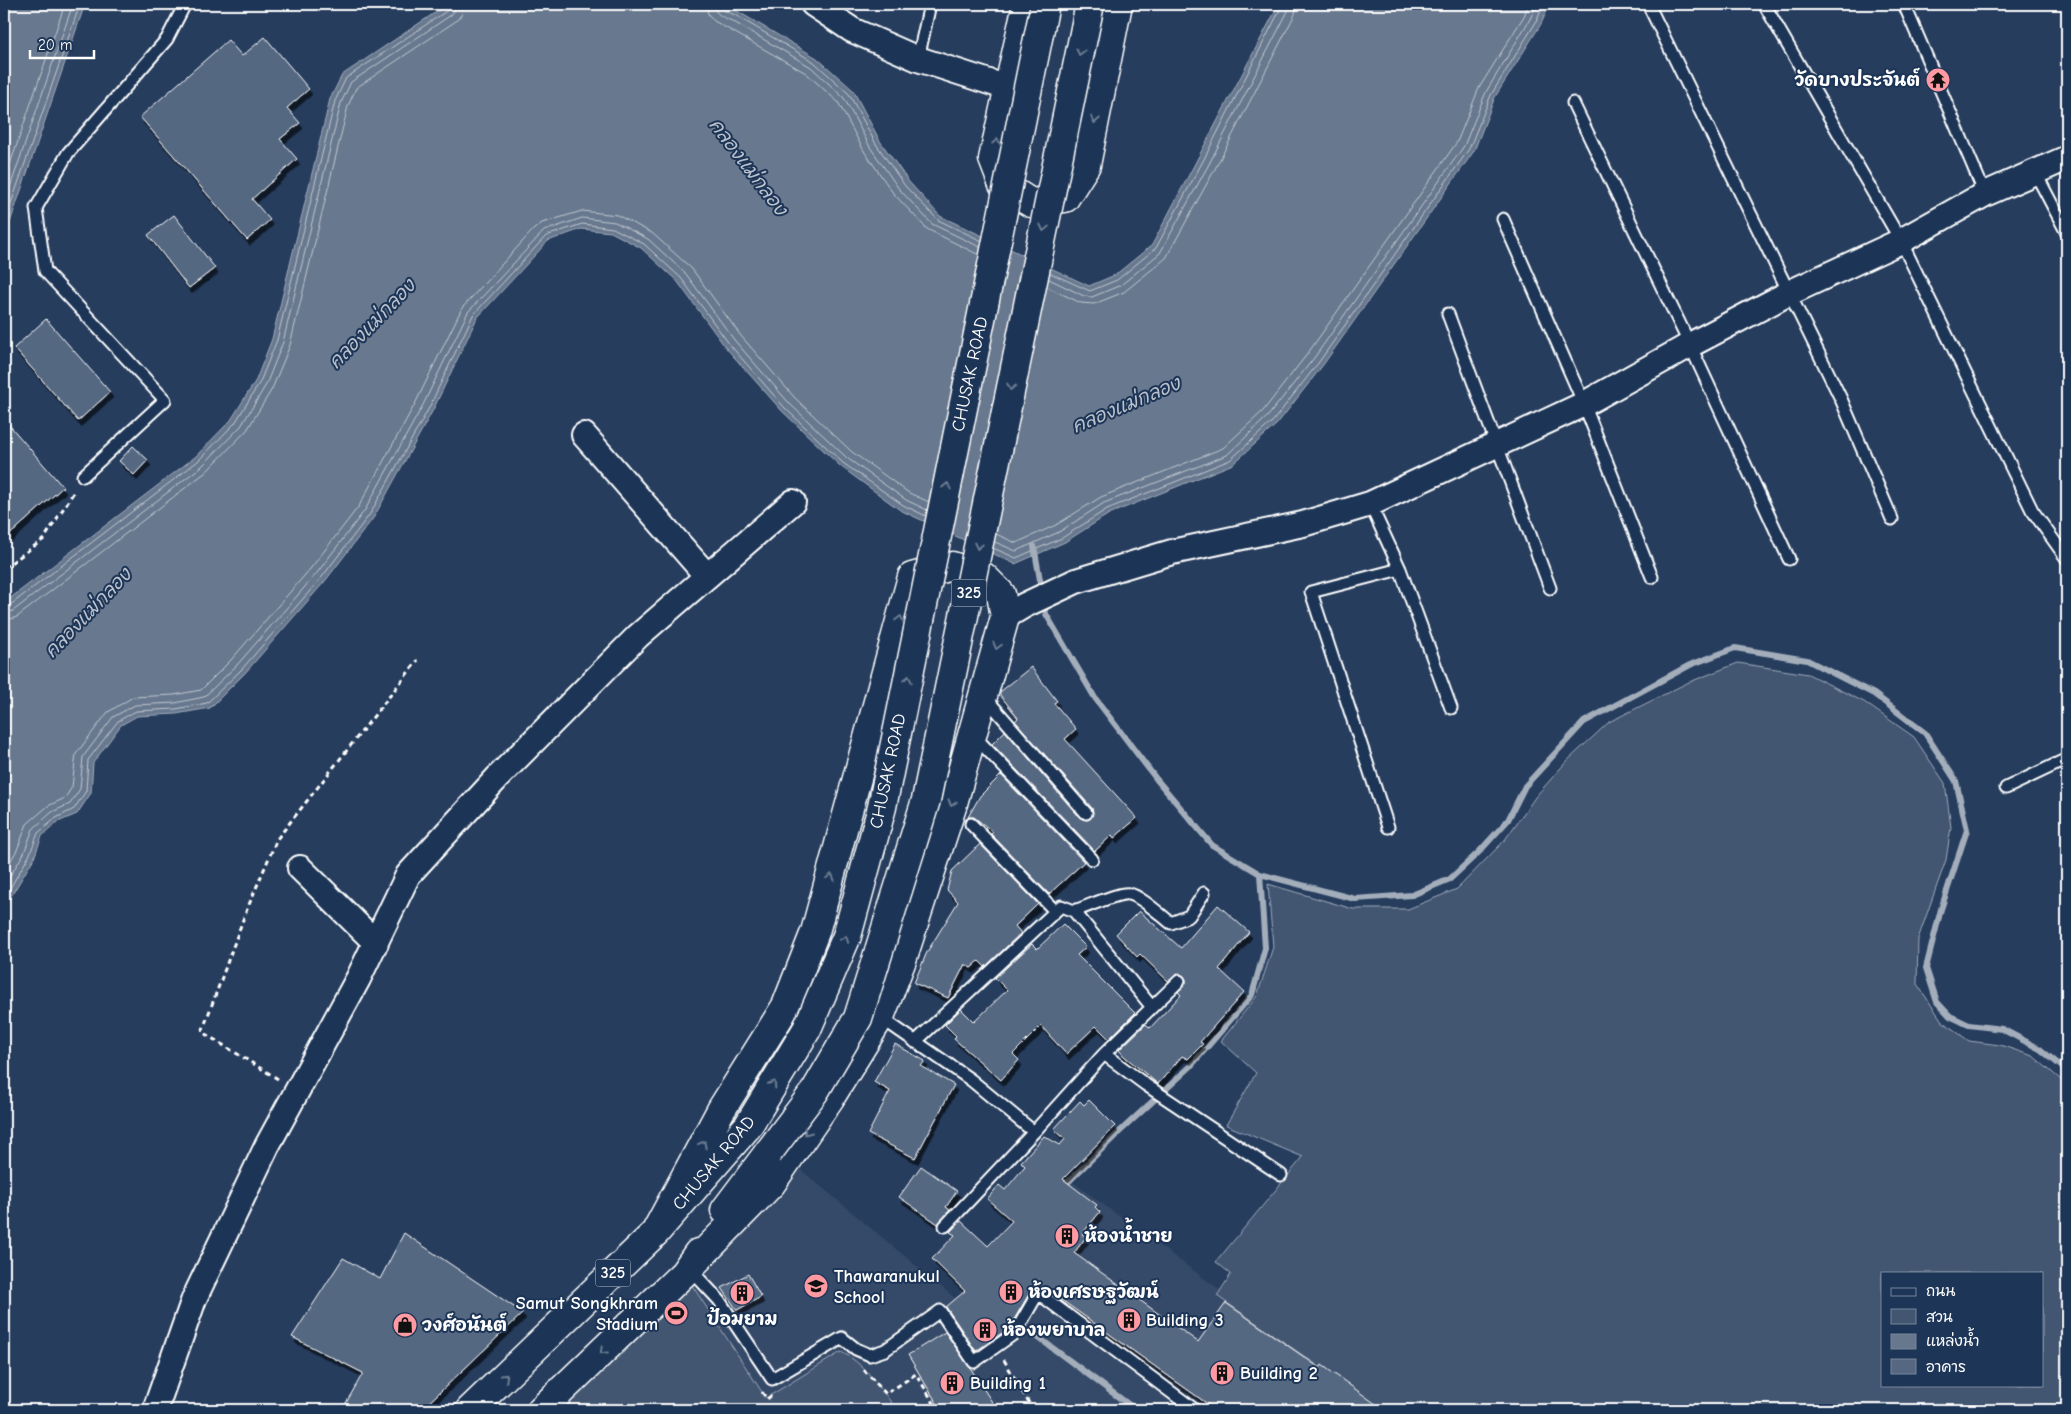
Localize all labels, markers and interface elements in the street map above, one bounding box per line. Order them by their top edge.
scale bar [30,28,94,60]
text: 20 m [38,36,72,54]
one-way arrow [1075,47,1086,56]
place label: วัดบางประจันต์ [1794,67,1920,91]
temple icon: วัดบางประจันต์ [1925,67,1951,93]
water label: คลองแม่กลอง [704,114,794,221]
one-way arrow [1091,116,1101,125]
one-way arrow [991,138,1001,147]
one-way arrow [1039,223,1049,232]
water label: คลองแม่กลอง [323,273,421,373]
street label: CHUSAK ROAD [948,315,992,433]
water label: คลองแม่กลอง [1068,371,1185,438]
one-way arrow [1006,383,1017,391]
one-way arrow [941,481,952,490]
one-way arrow [974,542,984,551]
water label: คลองแม่กลอง [39,562,137,662]
road number: 325 [952,580,986,606]
one-way arrow [894,615,905,624]
one-way arrow [992,642,1002,650]
one-way arrow [902,675,912,684]
street label: CHUSAK ROAD [866,712,910,830]
one-way arrow [948,798,958,806]
one-way arrow [825,874,835,882]
one-way arrow [839,935,849,944]
one-way arrow [767,1081,777,1090]
street label: CHUSAK ROAD [668,1111,760,1215]
one-way arrow [804,1126,813,1136]
one-way arrow [697,1140,707,1149]
place label: ห้องน้ำชาย [1084,1217,1173,1247]
building icon: ห้องน้ำชาย [1054,1223,1080,1249]
road number: 325 [596,1260,630,1286]
place label: Thawaranukul School [834,1266,940,1308]
legend [1881,1272,2044,1386]
school or university icon: Thawaranukul School [803,1273,829,1299]
building icon: ห้องเศรษฐวัฒน์ [998,1279,1024,1305]
place label: ห้องเศรษฐวัฒน์ [1028,1279,1159,1304]
building icon: ป้อมยาม [729,1280,755,1306]
text: ถนน [1926,1282,1955,1300]
place label: Samut Songkhram Stadium [516,1293,658,1335]
sports icon: Samut Songkhram Stadium [663,1300,689,1326]
place label: ป้อมยาม [707,1307,777,1330]
building icon: Building 3 [1116,1307,1142,1333]
text: สวน [1926,1308,1953,1326]
place label: Building 3 [1146,1310,1224,1331]
shop icon: วงศ์อนันต์ [392,1312,418,1338]
place label: วงศ์อนันต์ [422,1312,507,1336]
building icon: ห้องพยาบาล [972,1317,998,1343]
place label: ห้องพยาบาล [1002,1318,1105,1341]
text: แหล่งน้ำ [1926,1327,1980,1350]
one-way arrow [600,1345,609,1354]
text: อาคาร [1926,1358,1966,1376]
building icon: Building 2 [1209,1360,1235,1386]
place label: Building 2 [1240,1363,1318,1384]
building icon: Building 1 [939,1370,965,1396]
one-way arrow [499,1373,508,1382]
place label: Building 1 [970,1373,1046,1394]

